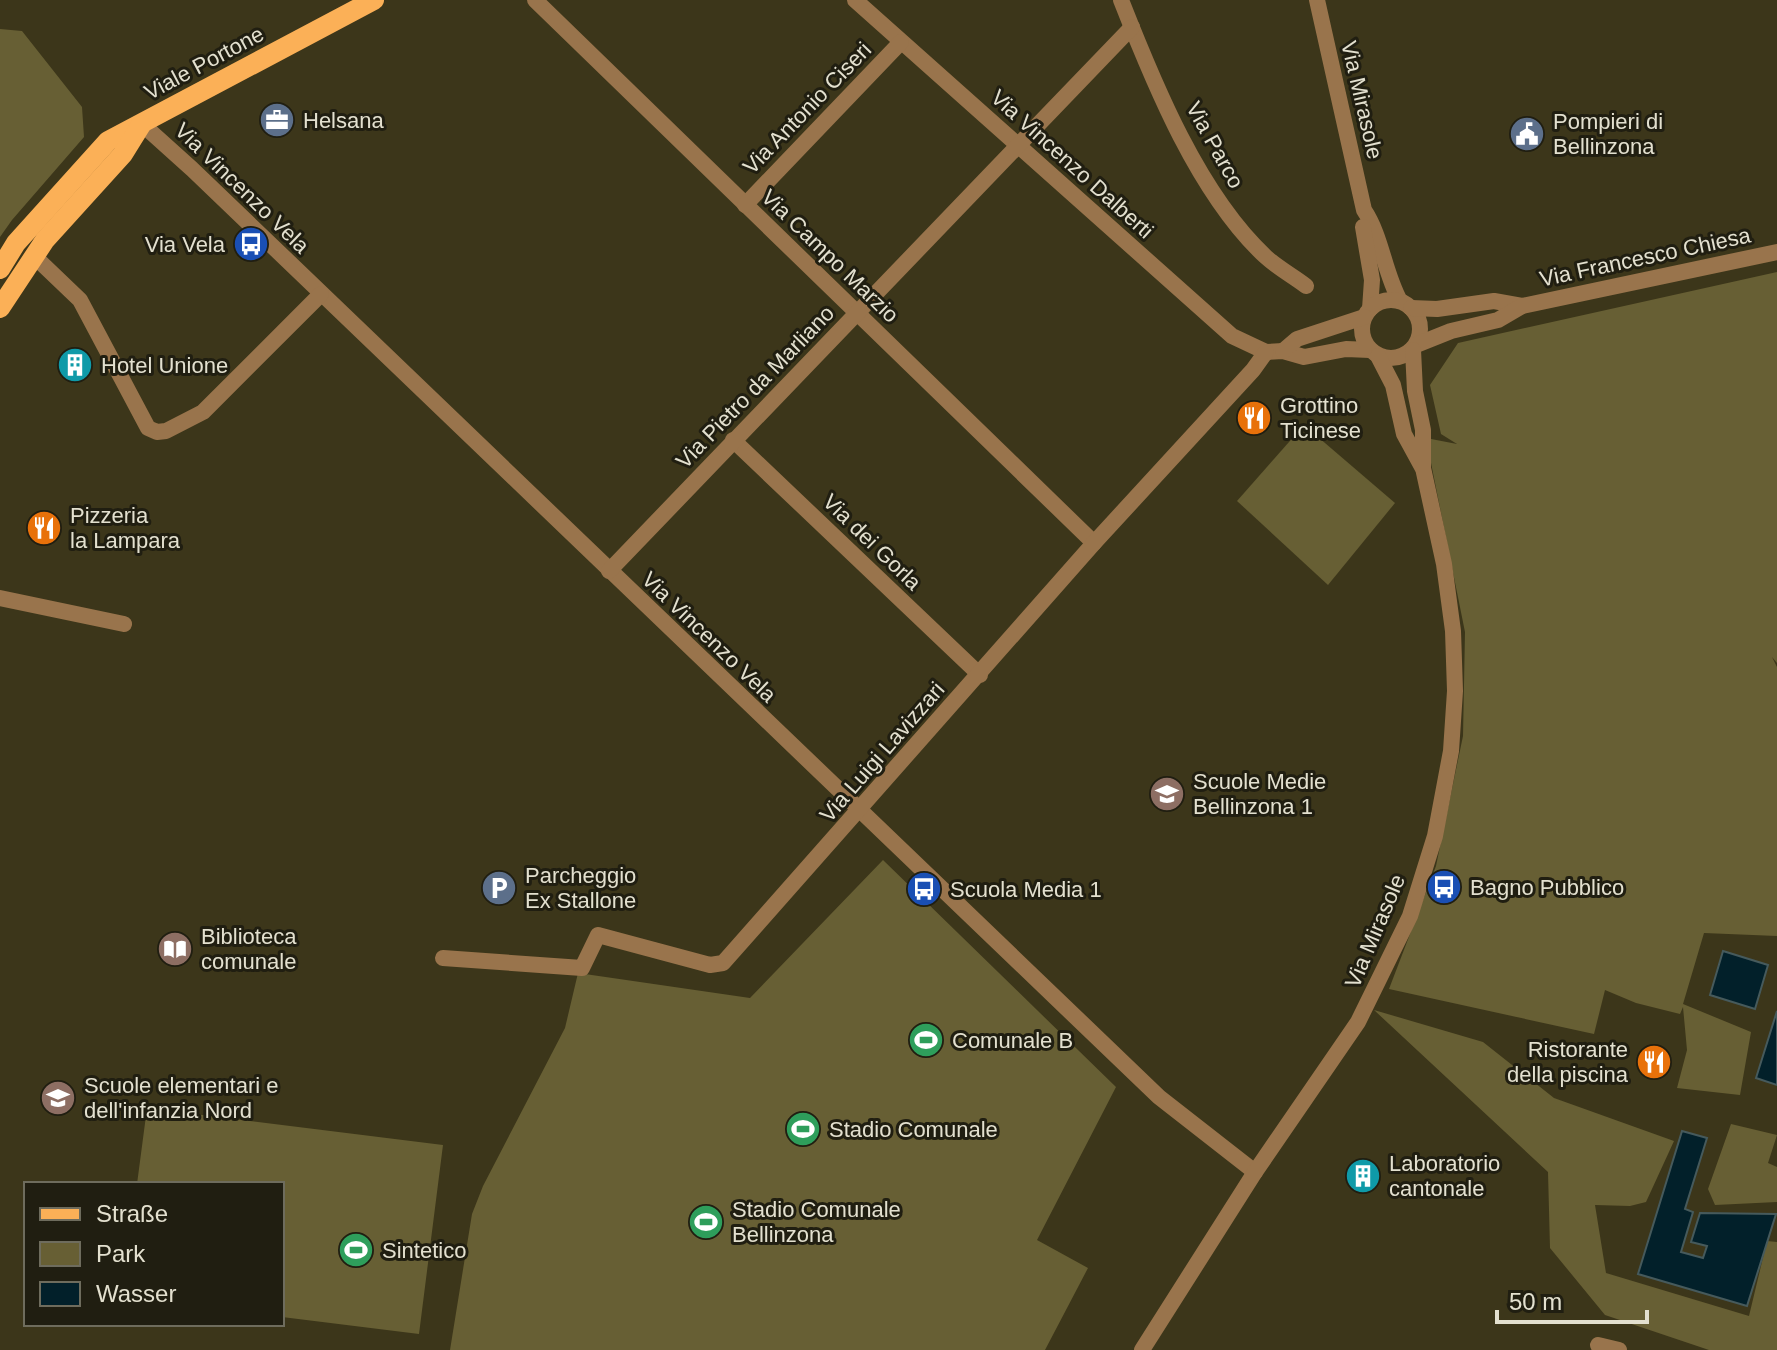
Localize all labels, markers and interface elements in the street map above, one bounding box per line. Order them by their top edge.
street label: Viale Portone [140,21,268,105]
street label: Via Antonio Ciseri [738,37,876,179]
street label: Via Mirasole [1336,38,1388,162]
street label: Via Vincenzo Dalberti [986,85,1158,243]
street label: Via Parco [1181,97,1249,193]
office icon: Helsana [258,101,296,139]
place label: Helsana [303,108,384,133]
place label: Pompieri di Bellinzona [1553,109,1663,159]
public building icon: Pompieri di Bellinzona [1508,115,1546,153]
street label: Via Vincenzo Vela [170,118,315,259]
street label: Via Campo Marzio [756,184,904,328]
street label: Via Francesco Chiesa [1537,222,1753,292]
bus stop icon: Via Vela [232,225,270,263]
place label: Via Vela [145,232,226,257]
street label: Via Pietro da Marliano [671,301,839,473]
building icon: Hotel Unione [56,346,94,384]
place label: Hotel Unione [101,353,228,378]
place label: Grottino Ticinese [1280,393,1361,443]
restaurant icon: Grottino Ticinese [1235,399,1273,437]
street label: Via dei Gorla [818,489,927,596]
place label: Pizzeria la Lampara [70,503,181,553]
restaurant icon: Pizzeria la Lampara [25,509,63,547]
street label: Via Vincenzo Vela [637,567,782,708]
street label: Via Luigi Lavizzari [815,677,949,827]
place label: Scuole Medie Bellinzona 1 [1193,769,1326,819]
school or university icon: Scuole Medie Bellinzona 1 [1148,775,1186,813]
place label: Parcheggio Ex Stallone [525,863,636,913]
bus stop icon: Bagno Pubblico [1425,868,1463,906]
parking icon: Parcheggio Ex Stallone [480,869,518,907]
bus stop icon: Scuola Media 1 [905,870,943,908]
street label: Via Mirasole [1340,871,1410,991]
place label: Bagno Pubblico [1470,875,1624,900]
place label: Scuola Media 1 [950,877,1102,902]
place label: Biblioteca comunale [201,924,297,974]
library icon: Biblioteca comunale [156,930,194,968]
sports icon: Comunale B [907,1021,945,1059]
place label: Comunale B [952,1028,1073,1053]
place label: Ristorante della piscina [1507,1037,1629,1087]
restaurant icon: Ristorante della piscina [1635,1043,1673,1081]
place label: Scuole elementari e dell'infanzia Nord [84,1073,278,1123]
school or university icon: Scuole elementari e dell'infanzia Nord [39,1079,77,1117]
sports icon: Stadio Comunale [784,1110,822,1148]
place label: Stadio Comunale [829,1117,998,1142]
place label: Laboratorio cantonale [1389,1151,1500,1201]
building icon: Laboratorio cantonale [1344,1157,1382,1195]
legend [24,1182,284,1326]
place label: Stadio Comunale Bellinzona [732,1197,901,1247]
text: Straße [96,1200,168,1227]
sports icon: Stadio Comunale Bellinzona [687,1203,725,1241]
sports icon: Sintetico [337,1231,375,1269]
place label: Sintetico [382,1238,466,1263]
text: Park [96,1240,146,1267]
scale bar [1497,1274,1647,1324]
text: Wasser [96,1280,176,1307]
text: 50 m [1509,1288,1562,1315]

